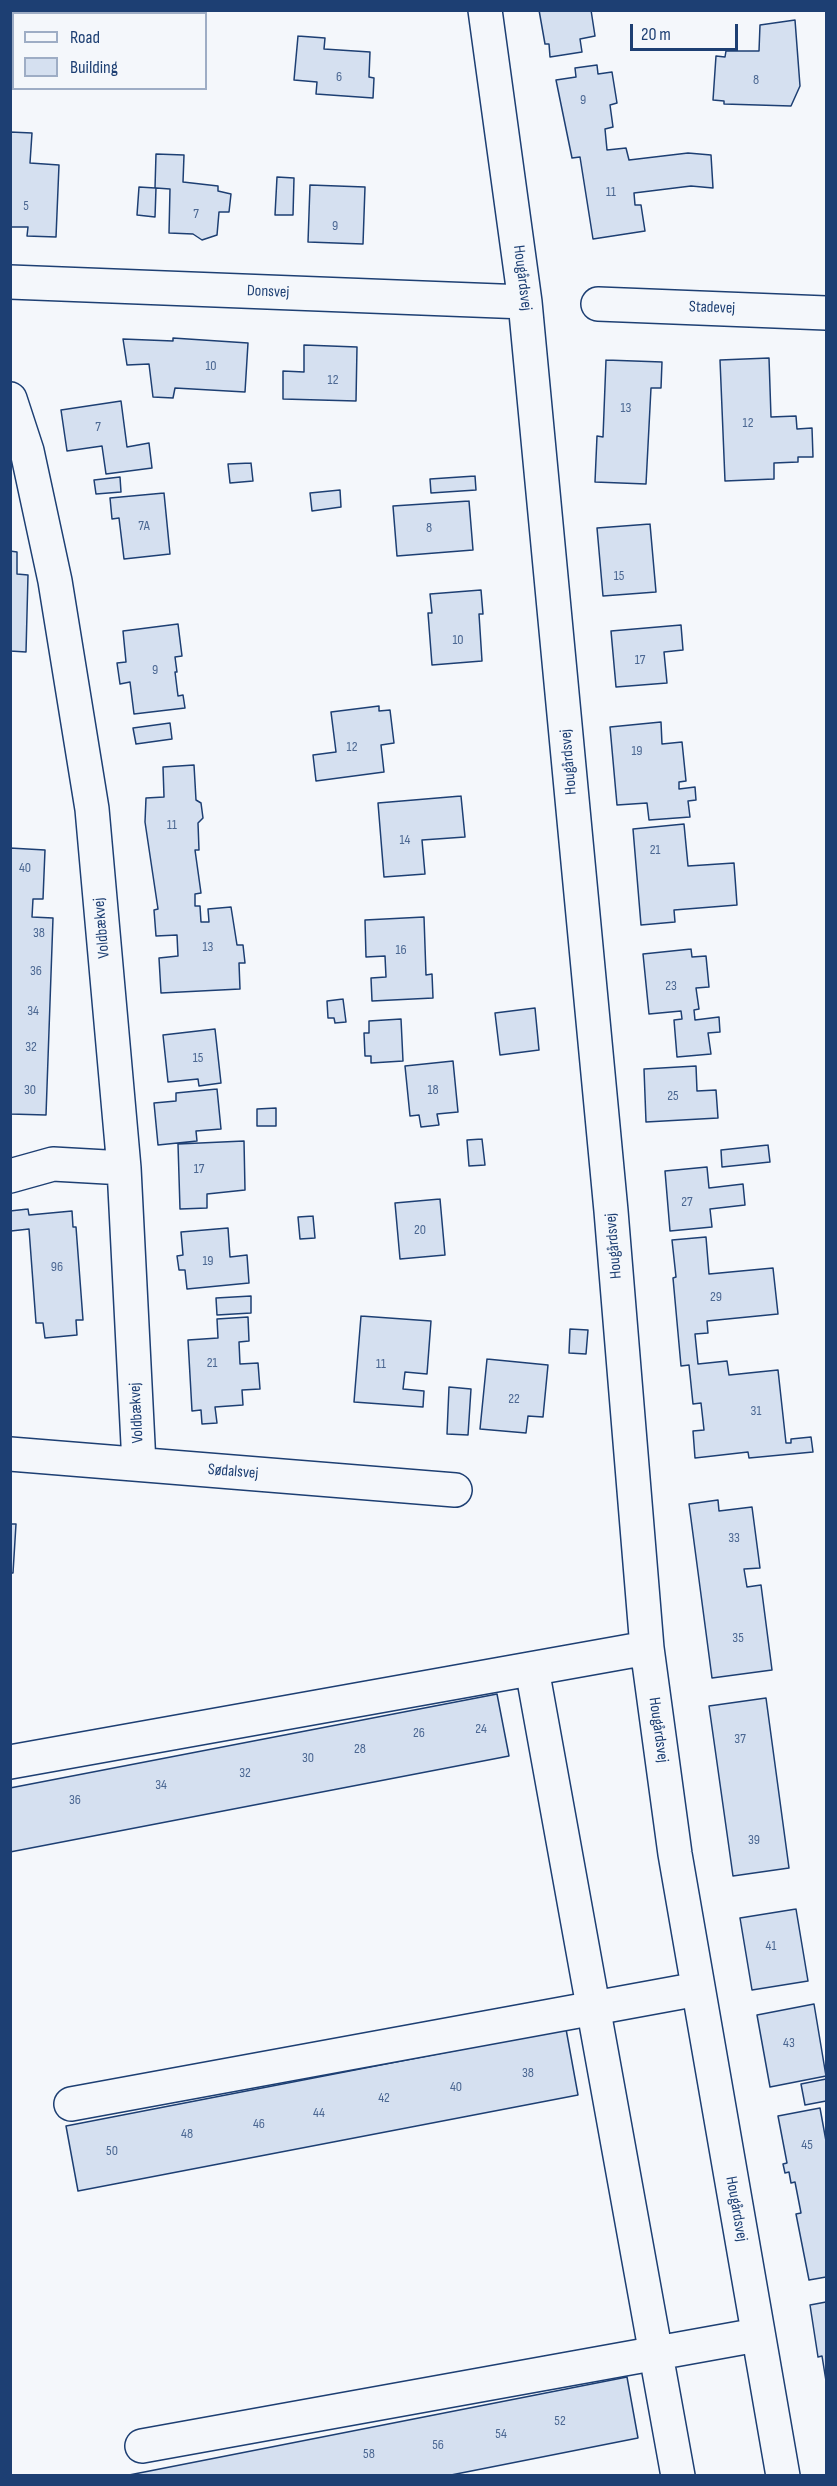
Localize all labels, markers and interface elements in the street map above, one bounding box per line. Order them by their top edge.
legend [12,12,207,90]
scale bar [633,12,741,50]
text: 20 m [641,24,671,45]
text: Road [70,27,100,48]
text: Building [70,57,118,78]
house number: 6 [336,69,342,85]
house number: 8 [753,72,759,88]
house number: 9 [580,92,586,108]
house number: 11 [606,184,616,200]
house number: 5 [23,198,29,214]
house number: 7 [193,206,199,222]
house number: 9 [332,218,338,234]
street label: Hougårdsvej [508,244,536,312]
street label: Donsvej [246,282,290,302]
street label: Stadevej [689,298,735,318]
house number: 10 [205,358,217,374]
house number: 12 [328,372,338,388]
house number: 13 [621,400,631,416]
house number: 12 [743,415,753,431]
house number: 7 [95,419,101,435]
house number: 7A [138,518,150,534]
house number: 8 [426,520,432,536]
house number: 15 [614,568,624,584]
house number: 10 [452,632,464,648]
house number: 17 [635,652,645,668]
house number: 9 [152,662,158,678]
street label: Hougårdsvej [557,728,581,796]
house number: 12 [347,739,357,755]
house number: 19 [631,743,643,759]
house number: 11 [167,817,177,833]
house number: 14 [400,832,410,848]
house number: 21 [650,842,660,858]
house number: 40 [19,860,31,876]
street label: Voldbækvej [90,897,114,959]
house number: 38 [33,925,45,941]
house number: 13 [203,939,213,955]
house number: 16 [395,942,407,958]
house number: 36 [30,963,42,979]
house number: 23 [665,978,677,994]
house number: 34 [27,1003,39,1019]
house number: 32 [25,1039,37,1055]
house number: 15 [193,1050,203,1066]
house number: 30 [24,1082,36,1098]
house number: 18 [427,1082,439,1098]
house number: 25 [667,1088,679,1104]
house number: 17 [194,1161,204,1177]
house number: 27 [681,1194,693,1210]
street label: Hougårdsvej [602,1212,626,1280]
house number: 20 [414,1222,426,1238]
house number: 19 [202,1253,214,1269]
house number: 96 [51,1259,63,1275]
house number: 29 [710,1289,722,1305]
house number: 21 [207,1355,217,1371]
house number: 11 [376,1356,386,1372]
street label: Voldbækvej [126,1382,148,1444]
house number: 22 [508,1391,520,1407]
house number: 31 [751,1403,761,1419]
street label: Sødalsvej [207,1460,259,1484]
house number: 33 [728,1530,740,1546]
house number: 35 [732,1630,744,1646]
street label: Hougårdsvej [644,1696,672,1764]
house number: 24 [475,1721,487,1737]
house number: 26 [413,1725,425,1741]
house number: 37 [734,1731,746,1747]
house number: 28 [354,1741,366,1757]
house number: 30 [302,1750,314,1766]
house number: 32 [239,1765,251,1781]
house number: 34 [155,1777,167,1793]
house number: 36 [69,1792,81,1808]
house number: 39 [748,1832,760,1848]
house number: 41 [766,1938,776,1954]
house number: 43 [783,2035,795,2051]
house number: 38 [522,2065,534,2081]
house number: 40 [450,2079,462,2095]
house number: 42 [378,2090,390,2106]
house number: 44 [313,2105,325,2121]
house number: 46 [253,2116,265,2132]
house number: 48 [181,2126,193,2142]
house number: 45 [801,2137,813,2153]
house number: 50 [106,2143,118,2159]
street label: Hougårdsvej [721,2175,751,2243]
house number: 52 [554,2413,566,2429]
house number: 54 [495,2426,507,2442]
house number: 56 [432,2437,444,2453]
house number: 58 [363,2446,375,2462]

